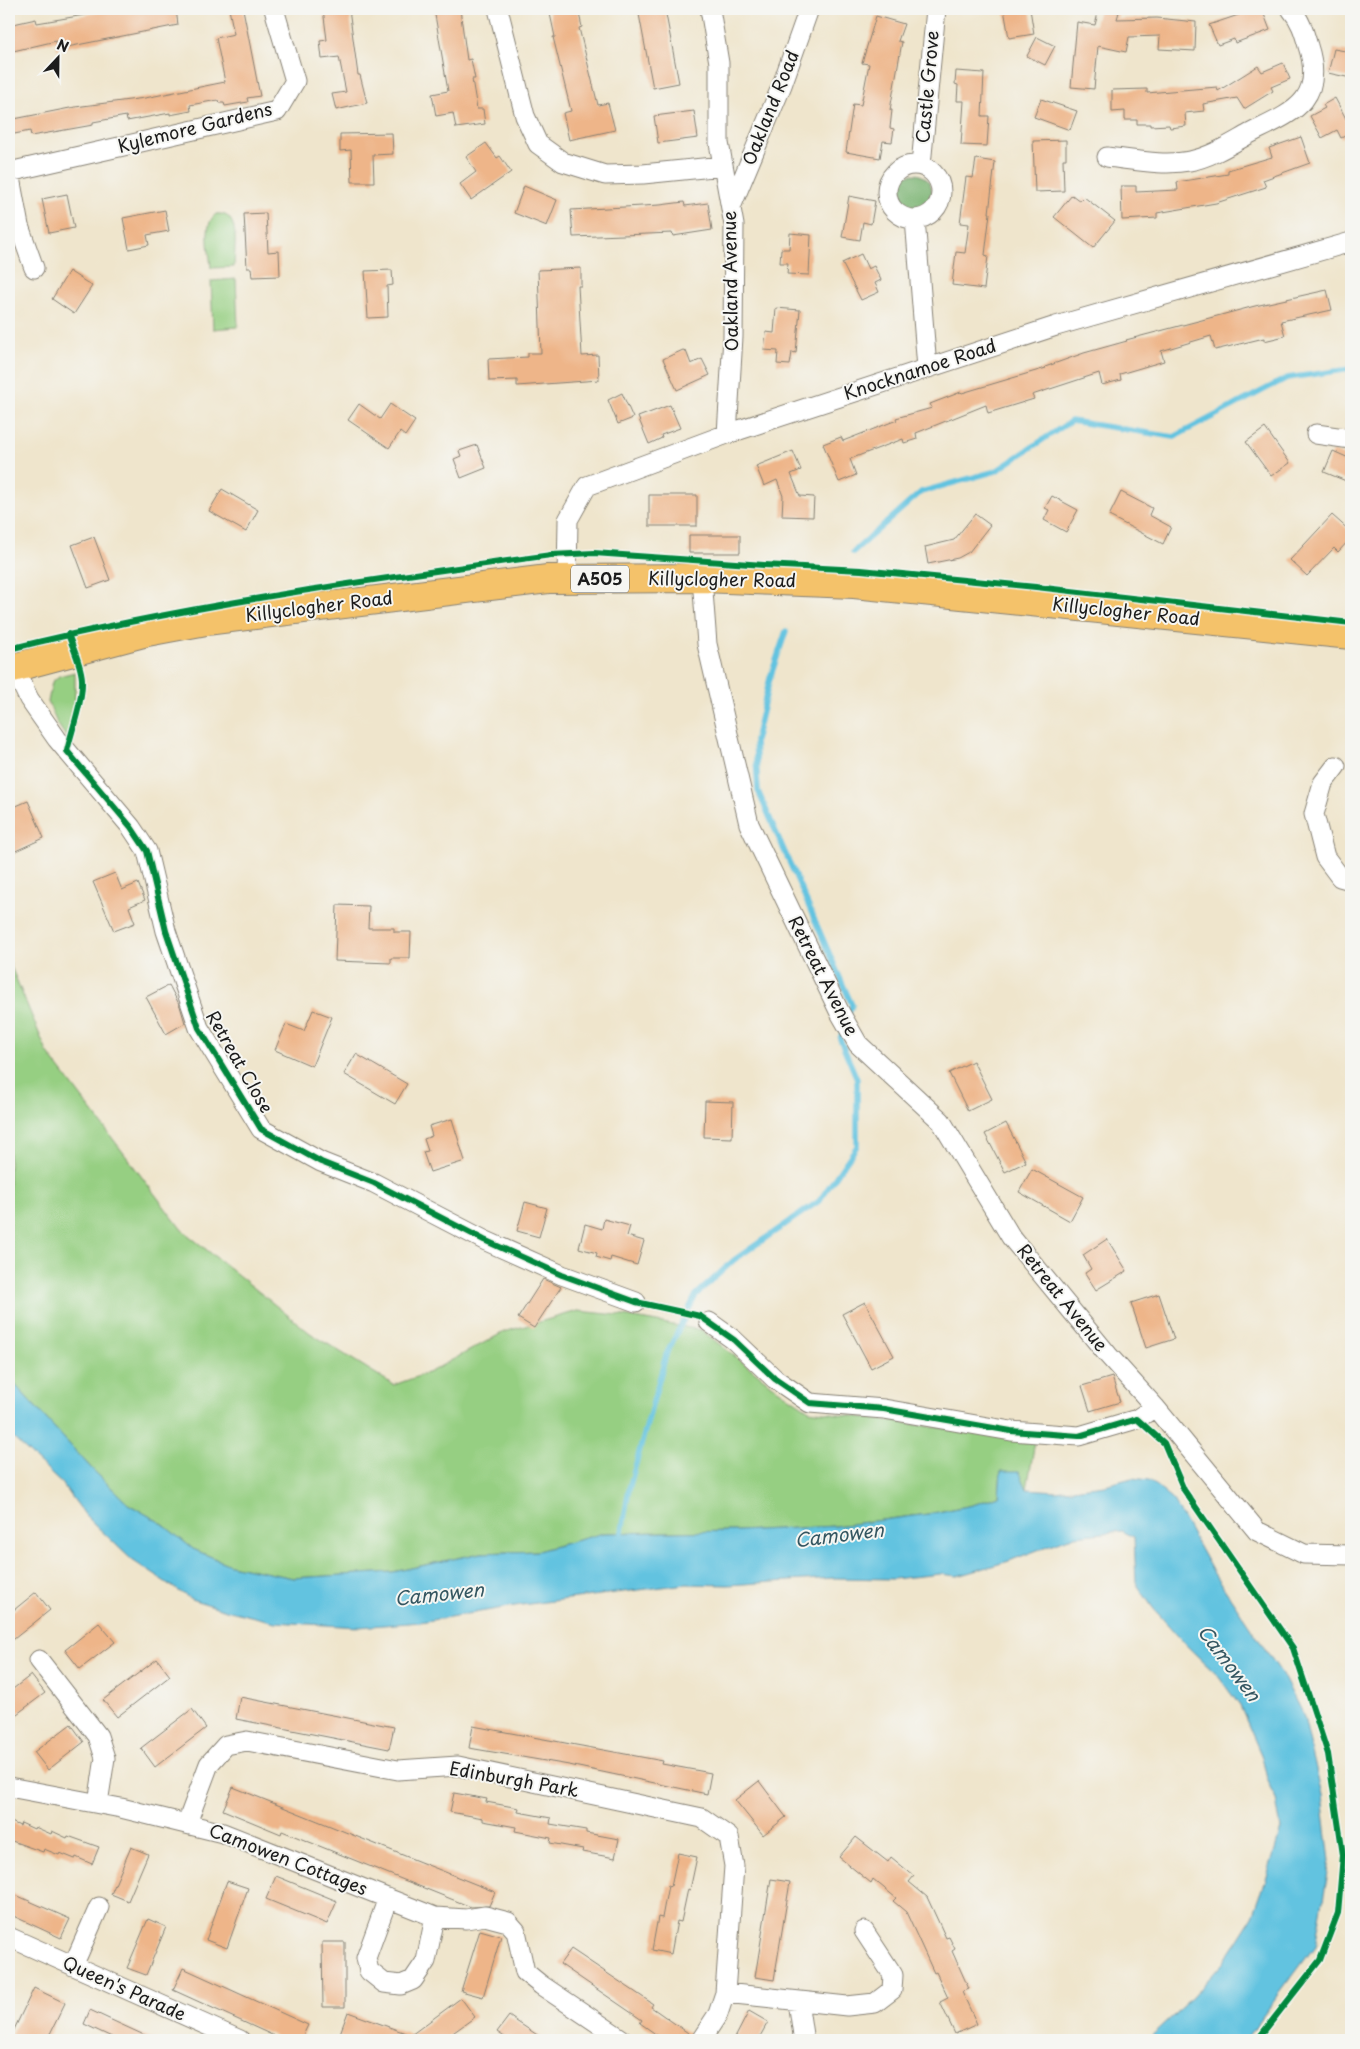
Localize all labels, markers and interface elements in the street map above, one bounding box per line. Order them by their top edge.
street label: Castle Grove [908,29,945,144]
north arrow [32,32,82,82]
text: N [54,34,72,57]
street label: Oakland Road [734,46,805,169]
street label: Kylemore Gardens [115,94,275,159]
street label: Oakland Avenue [715,210,744,352]
street label: Knocknamoe Road [840,331,999,406]
street label: Killyclogher Road [648,564,796,593]
road number: A505 [571,566,629,592]
street label: Killyclogher Road [244,583,394,628]
street label: Killyclogher Road [1051,589,1201,632]
street label: Retreat Avenue [782,910,866,1040]
street label: Retreat Close [200,1005,281,1118]
street label: Retreat Avenue [1011,1237,1115,1357]
water label: Camowen [793,1514,887,1553]
water label: Camowen [393,1574,486,1612]
water label: Camowen [1192,1618,1269,1708]
street label: Edinburgh Park [447,1754,581,1803]
street label: Camowen Cottages [205,1816,372,1901]
street label: Queen's Parade [59,1948,191,2027]

